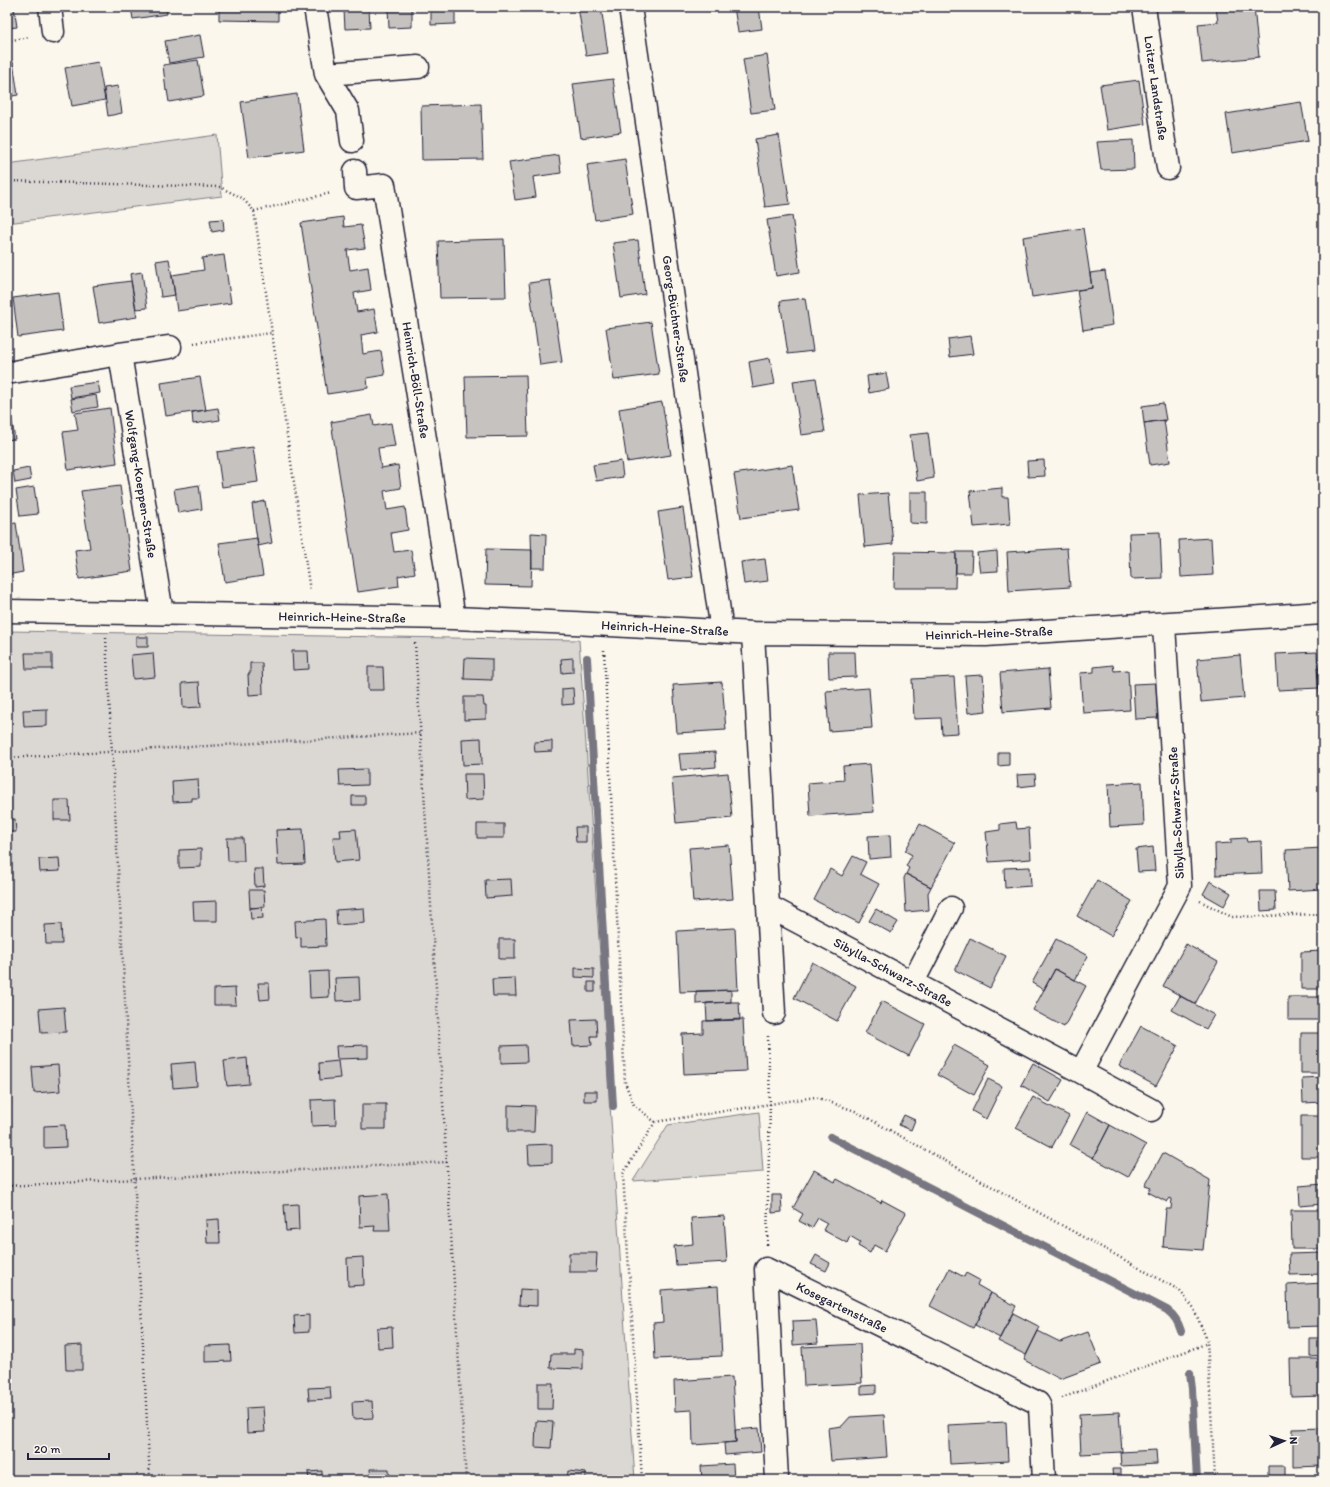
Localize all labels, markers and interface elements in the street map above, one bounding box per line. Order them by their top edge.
street label: Loitzer Landstraße [1141,35,1171,141]
street label: Georg-Büchner-Straße [660,254,692,384]
street label: Heinrich-Böll-Straße [399,321,433,439]
street label: Wolfgang-Koeppen-Straße [122,409,160,559]
street label: Heinrich-Heine-Straße [278,608,406,626]
street label: Heinrich-Heine-Straße [601,617,729,639]
street label: Heinrich-Heine-Straße [925,623,1053,643]
street label: Sibylla-Schwarz-Straße [1165,747,1187,879]
street label: Sibylla-Schwarz-Straße [831,934,955,1010]
street label: Kosegartenstraße [794,1278,890,1336]
north arrow [1264,1421,1304,1461]
scale bar [28,1435,109,1461]
text: N [1287,1436,1300,1445]
text: 20 m [34,1442,61,1456]

